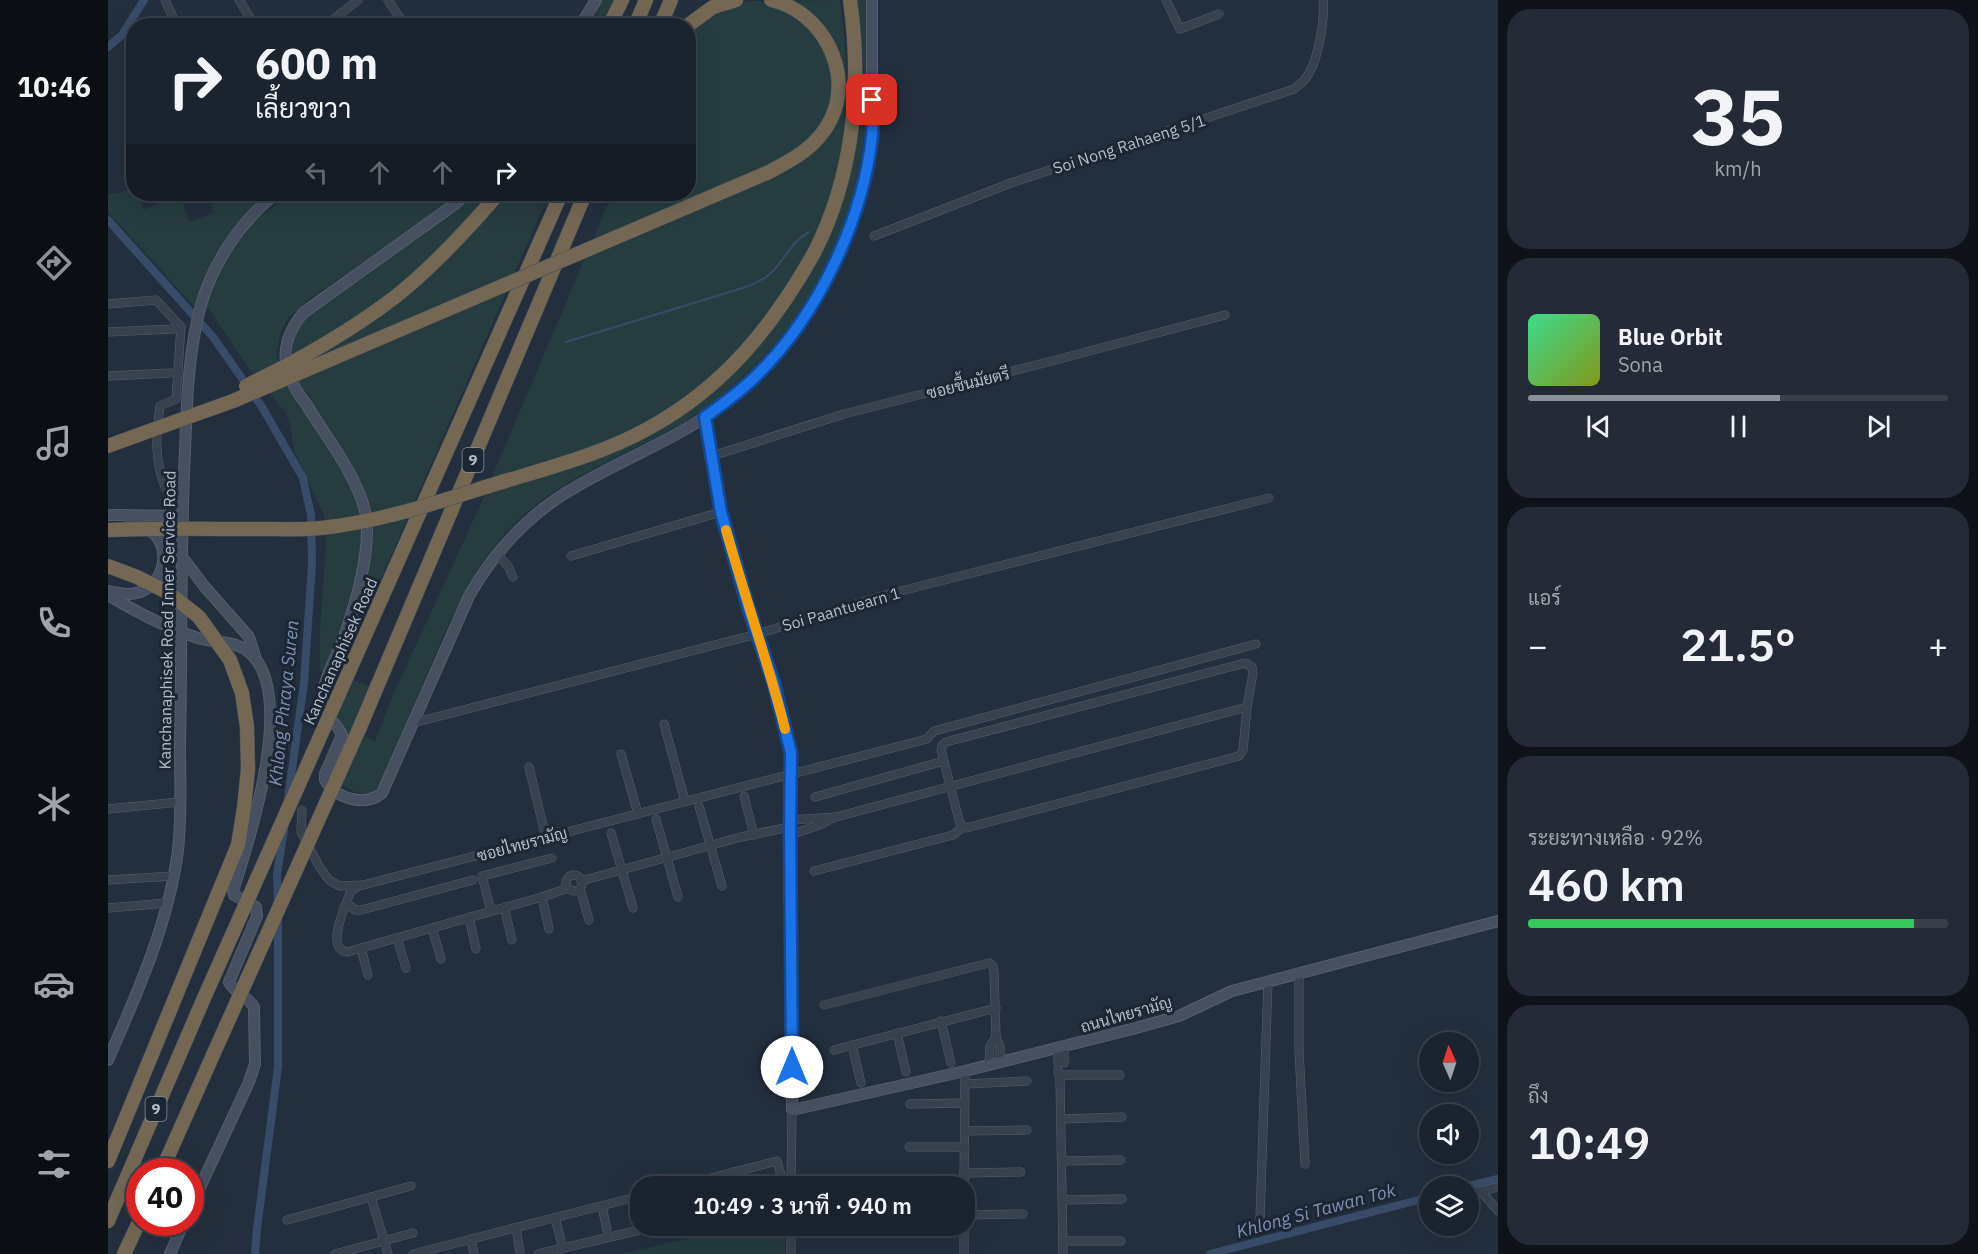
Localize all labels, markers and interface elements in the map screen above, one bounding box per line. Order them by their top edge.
text: 600 m [255,36,378,91]
icon: right [156,42,234,120]
text: 35 [1691,65,1785,166]
text: 10:46 [17,69,91,104]
pin [846,74,897,125]
icon: arrive [855,83,888,116]
text: เลี้ยวขวา [255,90,351,125]
street label: Soi Nong Rahaeng 5/1 [1050,110,1208,178]
text: km/h [1714,155,1762,182]
icon: left [300,156,333,189]
icon: ahead [363,156,396,189]
icon: ahead [426,156,459,189]
icon: right [489,156,522,189]
icon: directions [33,242,75,284]
text: Blue Orbit [1618,322,1723,351]
text: Sona [1618,351,1663,378]
street label: ซอยชื้นมัยตรี [924,359,1012,403]
icon: previous [1582,410,1615,443]
icon: pause [1722,410,1755,443]
icon: next [1862,410,1895,443]
icon: music [33,422,75,464]
road number: 9 [462,448,484,472]
street label: Kanchanaphisek Road Inner Service Road [154,470,180,770]
street label: Kanchanaphisek Road [299,574,381,728]
street label: Soi Paantuearn 1 [780,583,902,635]
text: แอร์ [1528,584,1561,611]
icon: phone [33,602,75,644]
text: 21.5° [1680,615,1796,673]
water label: Khlong Phraya Suren [263,619,304,787]
text: − [1528,624,1548,667]
text: + [1928,624,1948,667]
icon: climate [33,783,75,825]
street label: ซอยไทยรามัญ [474,821,569,866]
text: ระยะทางเหลือ · 92% [1528,824,1703,851]
text: 460 km [1528,855,1685,913]
icon: car [33,963,75,1005]
street label: ถนนไทยรามัญ [1078,990,1174,1037]
north arrow [1419,1032,1479,1092]
map controls [1419,1032,1479,1236]
position arrow [760,1035,824,1099]
text: ถึง [1528,1082,1549,1109]
road number: 9 [146,1097,166,1121]
button: sound [1419,1104,1479,1164]
text: 10:49 [1528,1113,1650,1171]
icon: filters [33,1143,75,1185]
speed limit sign: 40 [126,1158,204,1236]
button: layers [1419,1176,1479,1236]
water label: Khlong Si Tawan Tok [1234,1178,1399,1243]
text: 10:49 · 3 นาที · 940 m [693,1191,912,1220]

